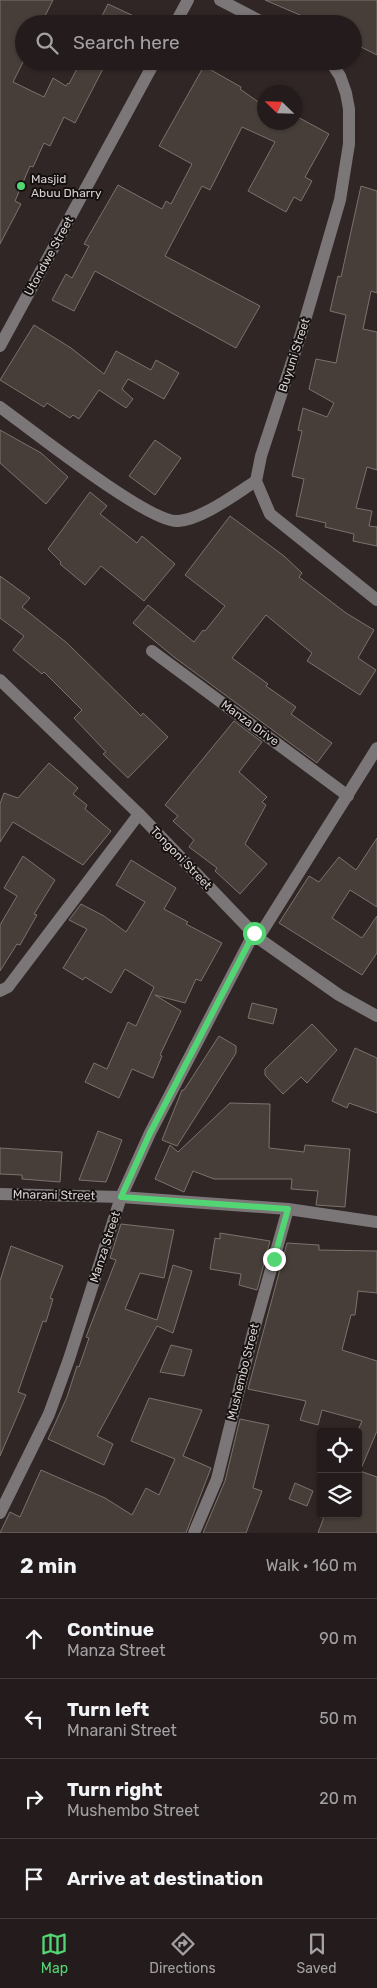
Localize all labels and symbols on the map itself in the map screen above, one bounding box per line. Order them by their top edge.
north arrow [257,85,302,130]
place label: Masjid Abuu Dharry [31,172,102,200]
marker: Masjid Abuu Dharry [15,180,27,192]
street label: Utondwe Street [21,214,77,298]
street label: Buyuni Street [275,316,313,394]
street label: Manza Drive [218,697,282,749]
street label: Tongoni Street [148,824,215,893]
route start [243,922,266,945]
street label: Mnarani Street [13,1187,96,1203]
street label: Manza Street [87,1209,123,1284]
route end [263,1248,286,1271]
street label: Mushembo Street [224,1322,262,1422]

